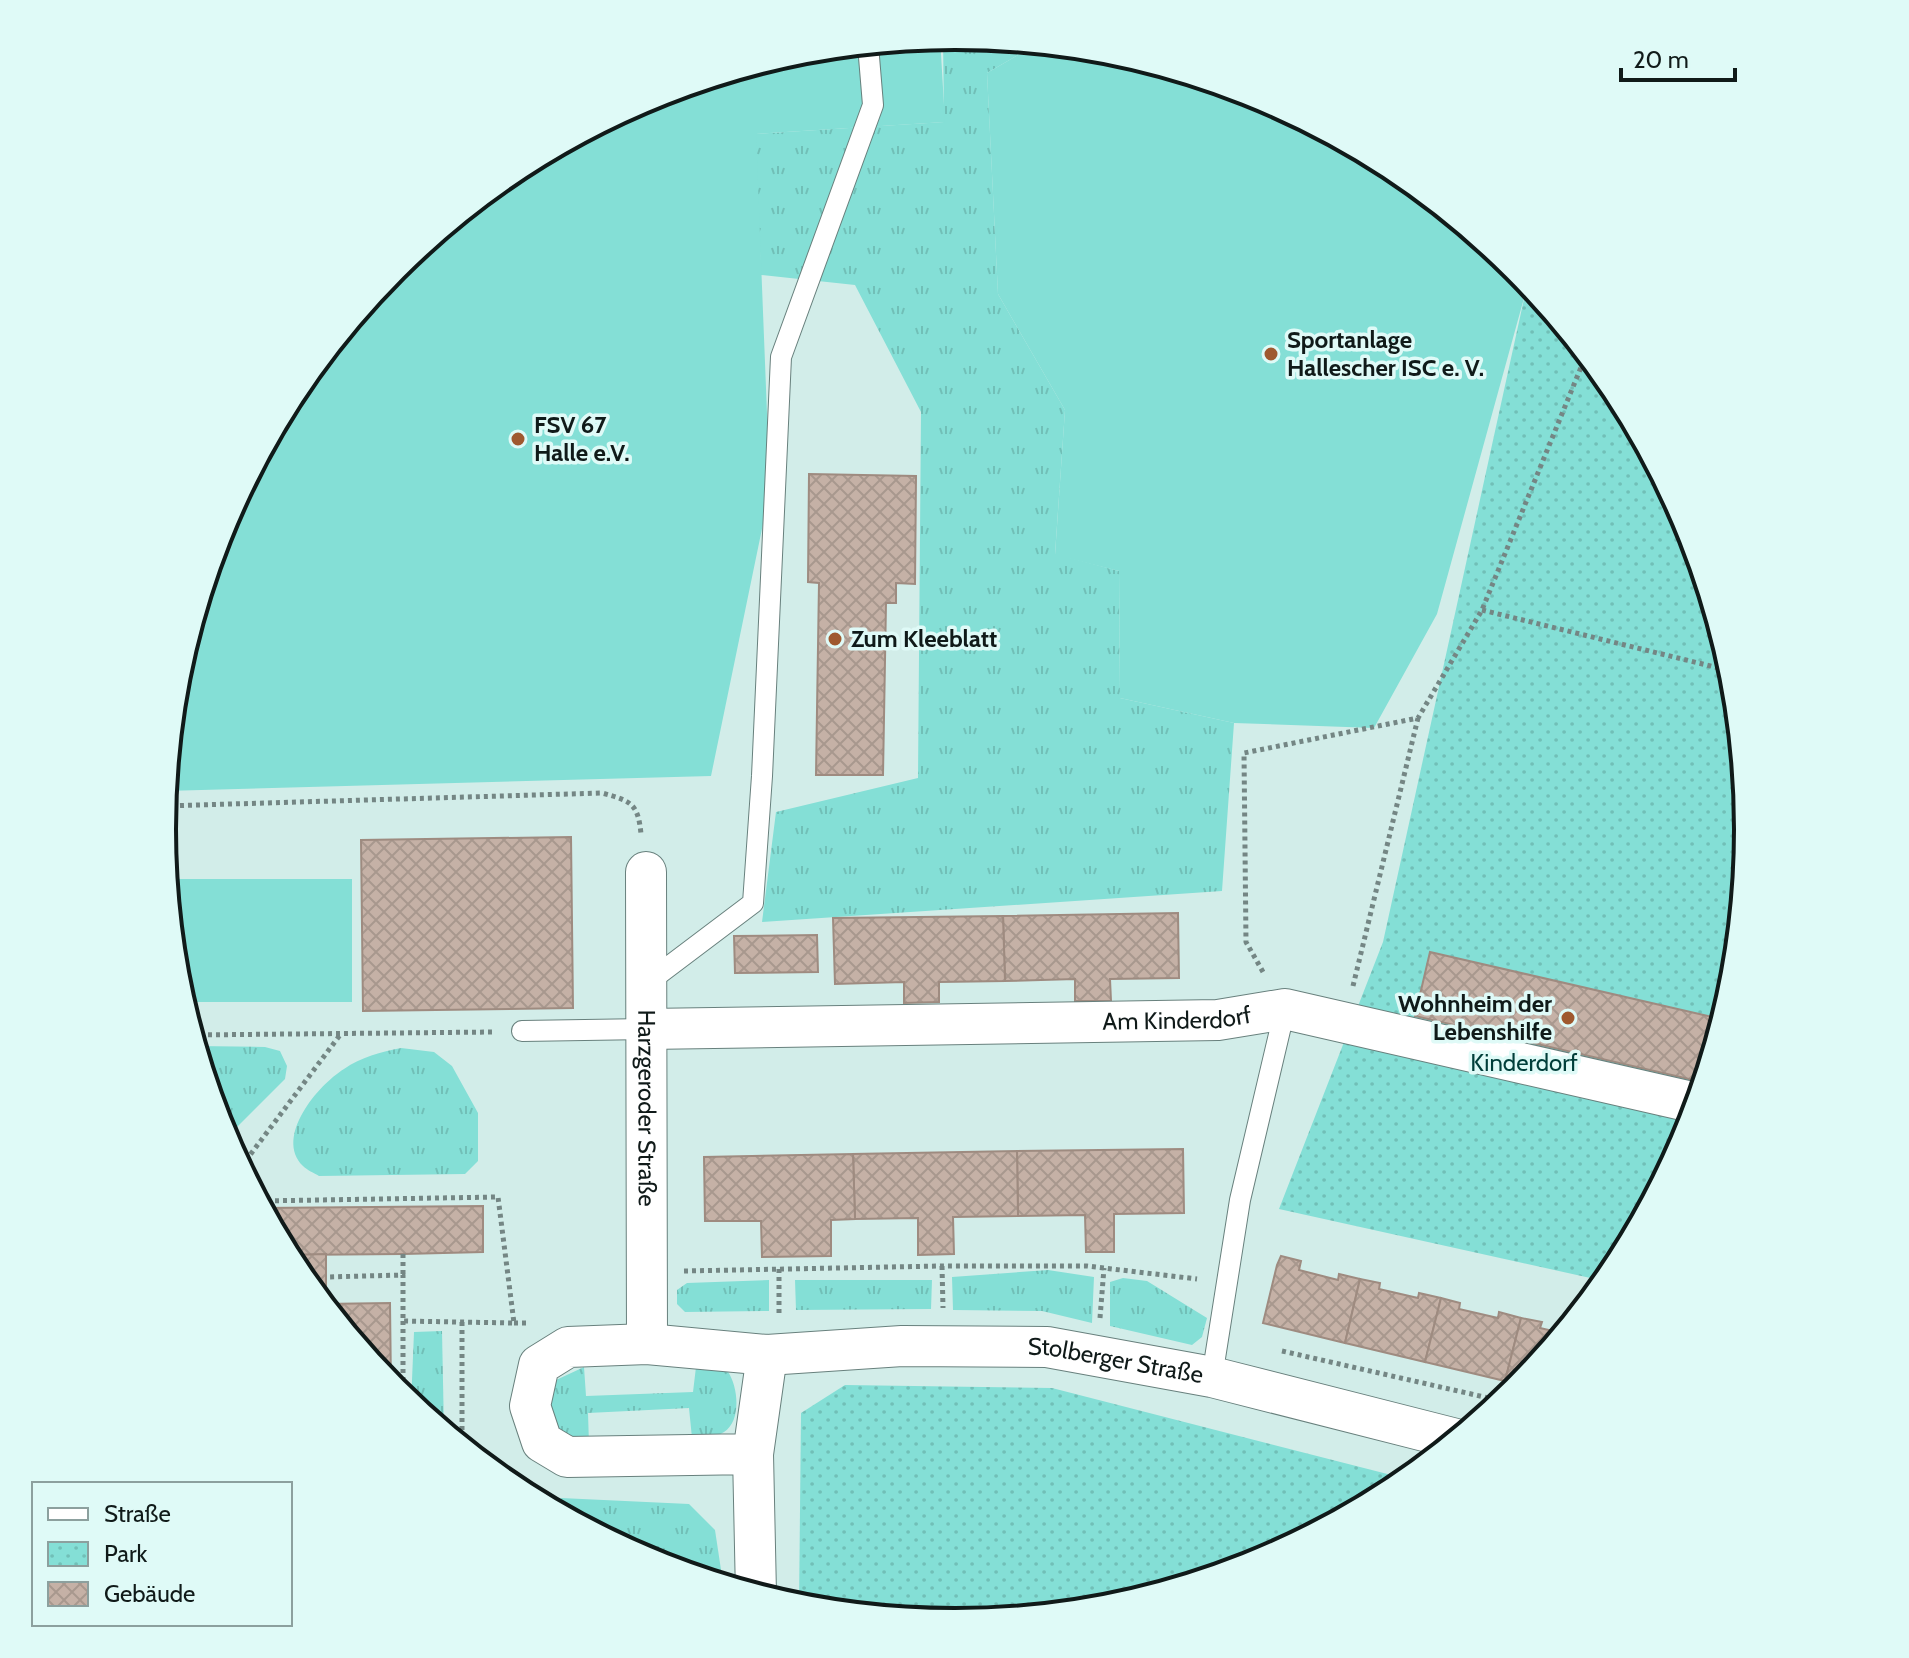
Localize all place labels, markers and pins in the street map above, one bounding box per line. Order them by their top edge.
place label: Sportanlage Hallescher ISC e. V. [1287,325,1484,382]
marker: Sportanlage Hallescher ISC e. V. [1262,345,1280,363]
place label: FSV 67 Halle e.V. [534,410,630,467]
marker: FSV 67 Halle e.V. [509,430,527,448]
place label: Zum Kleeblatt [851,624,997,653]
marker: Zum Kleeblatt [826,630,844,648]
place label: Wohnheim der Lebenshilfe [1398,989,1552,1046]
marker: Wohnheim der Lebenshilfe [1559,1009,1577,1027]

